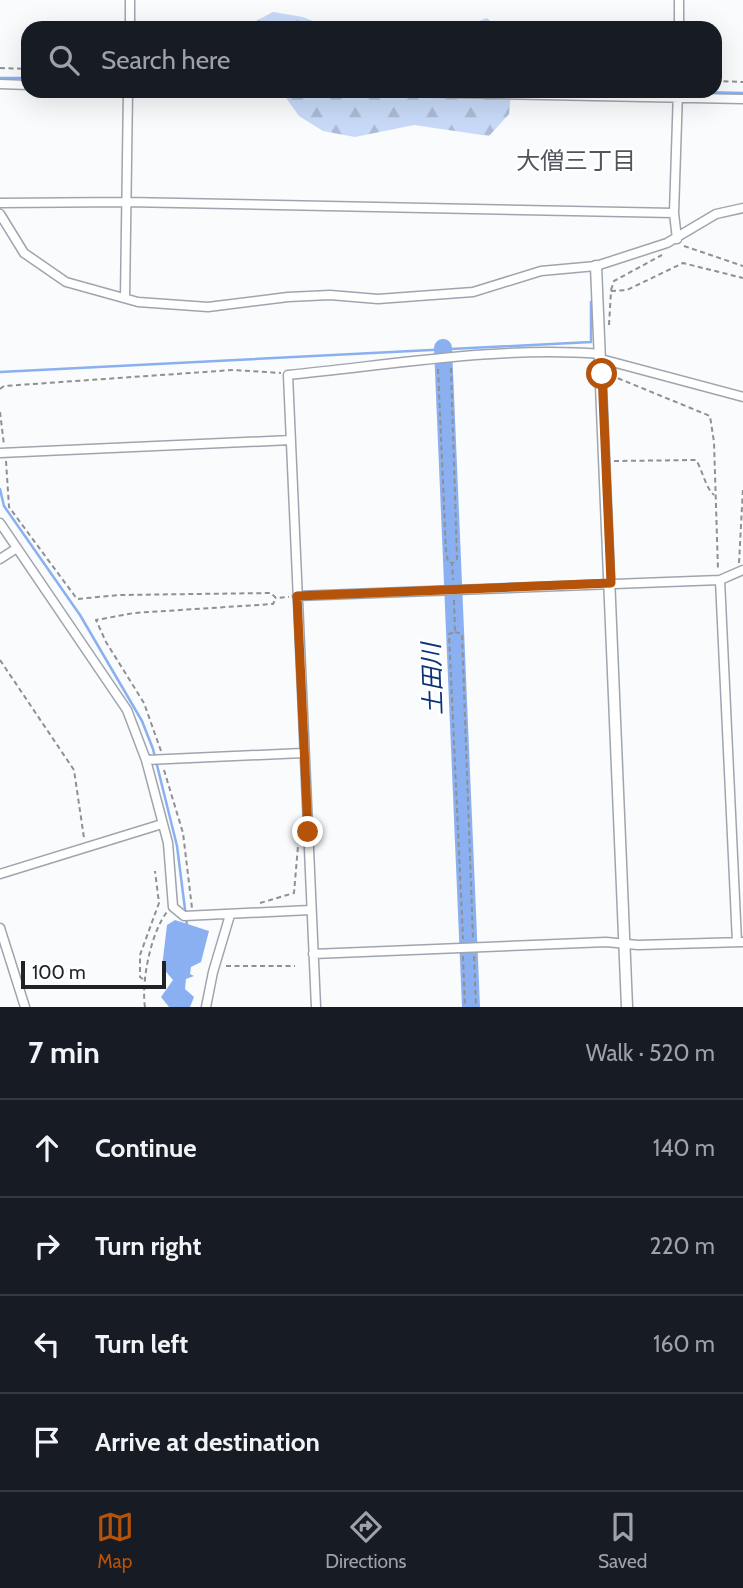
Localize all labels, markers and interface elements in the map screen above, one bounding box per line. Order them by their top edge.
search box [21,21,722,98]
icon: search [45,41,83,79]
text: Search here [101,44,230,76]
district label: 大僧三丁目 [516,146,636,175]
route start [586,358,617,389]
water label: 土田川 [416,640,448,715]
route end [292,816,323,847]
scale bar [21,958,166,990]
text: 100 m [32,961,86,984]
text: 7 min [28,1034,100,1071]
text: Walk · 520 m [586,1039,715,1067]
icon: ahead [28,1129,66,1167]
text: Continue [95,1132,197,1164]
text: 140 m [653,1134,715,1162]
icon: right [28,1227,66,1265]
text: Turn right [95,1230,201,1262]
text: 220 m [649,1232,715,1260]
icon: left [28,1325,66,1363]
text: Turn left [95,1328,188,1360]
text: 160 m [653,1330,715,1358]
icon: arrive [28,1423,66,1461]
text: Arrive at destination [95,1426,320,1458]
tab: Map [96,1508,134,1573]
tab: Directions [325,1508,406,1573]
tab: Saved [598,1508,647,1573]

